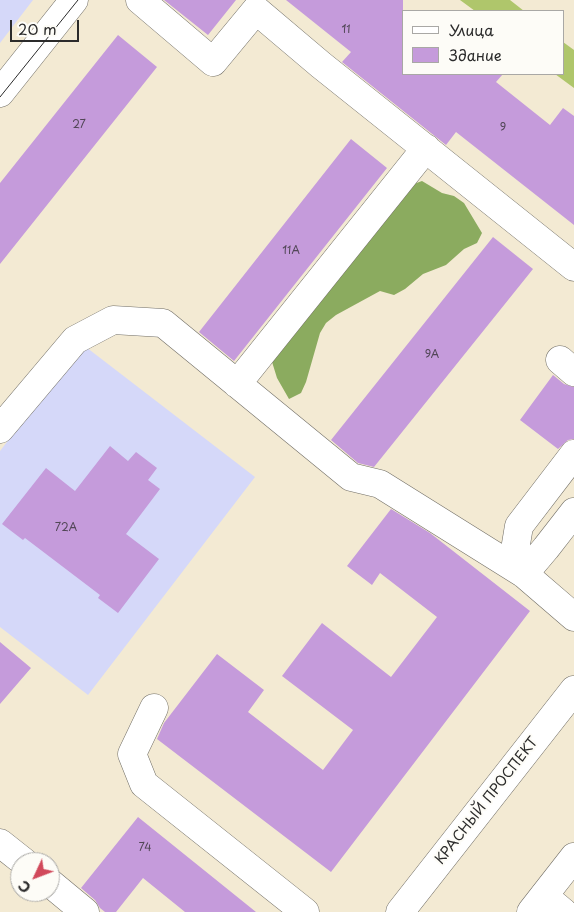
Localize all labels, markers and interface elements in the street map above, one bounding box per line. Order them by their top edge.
scale bar [12,10,81,42]
legend [402,10,564,75]
text: 20 m [18,17,57,40]
text: Улица [449,18,494,41]
house number: 11 [341,23,351,37]
text: Здание [449,43,502,66]
house number: 27 [72,118,86,132]
house number: 9 [500,121,506,135]
house number: 11А [282,244,300,258]
house number: 9А [425,348,439,362]
house number: 72А [55,521,77,535]
street label: КРАСНЫЙ ПРОСПЕКТ [432,734,542,868]
house number: 74 [138,841,152,855]
north arrow [10,852,60,902]
text: С [13,876,36,898]

